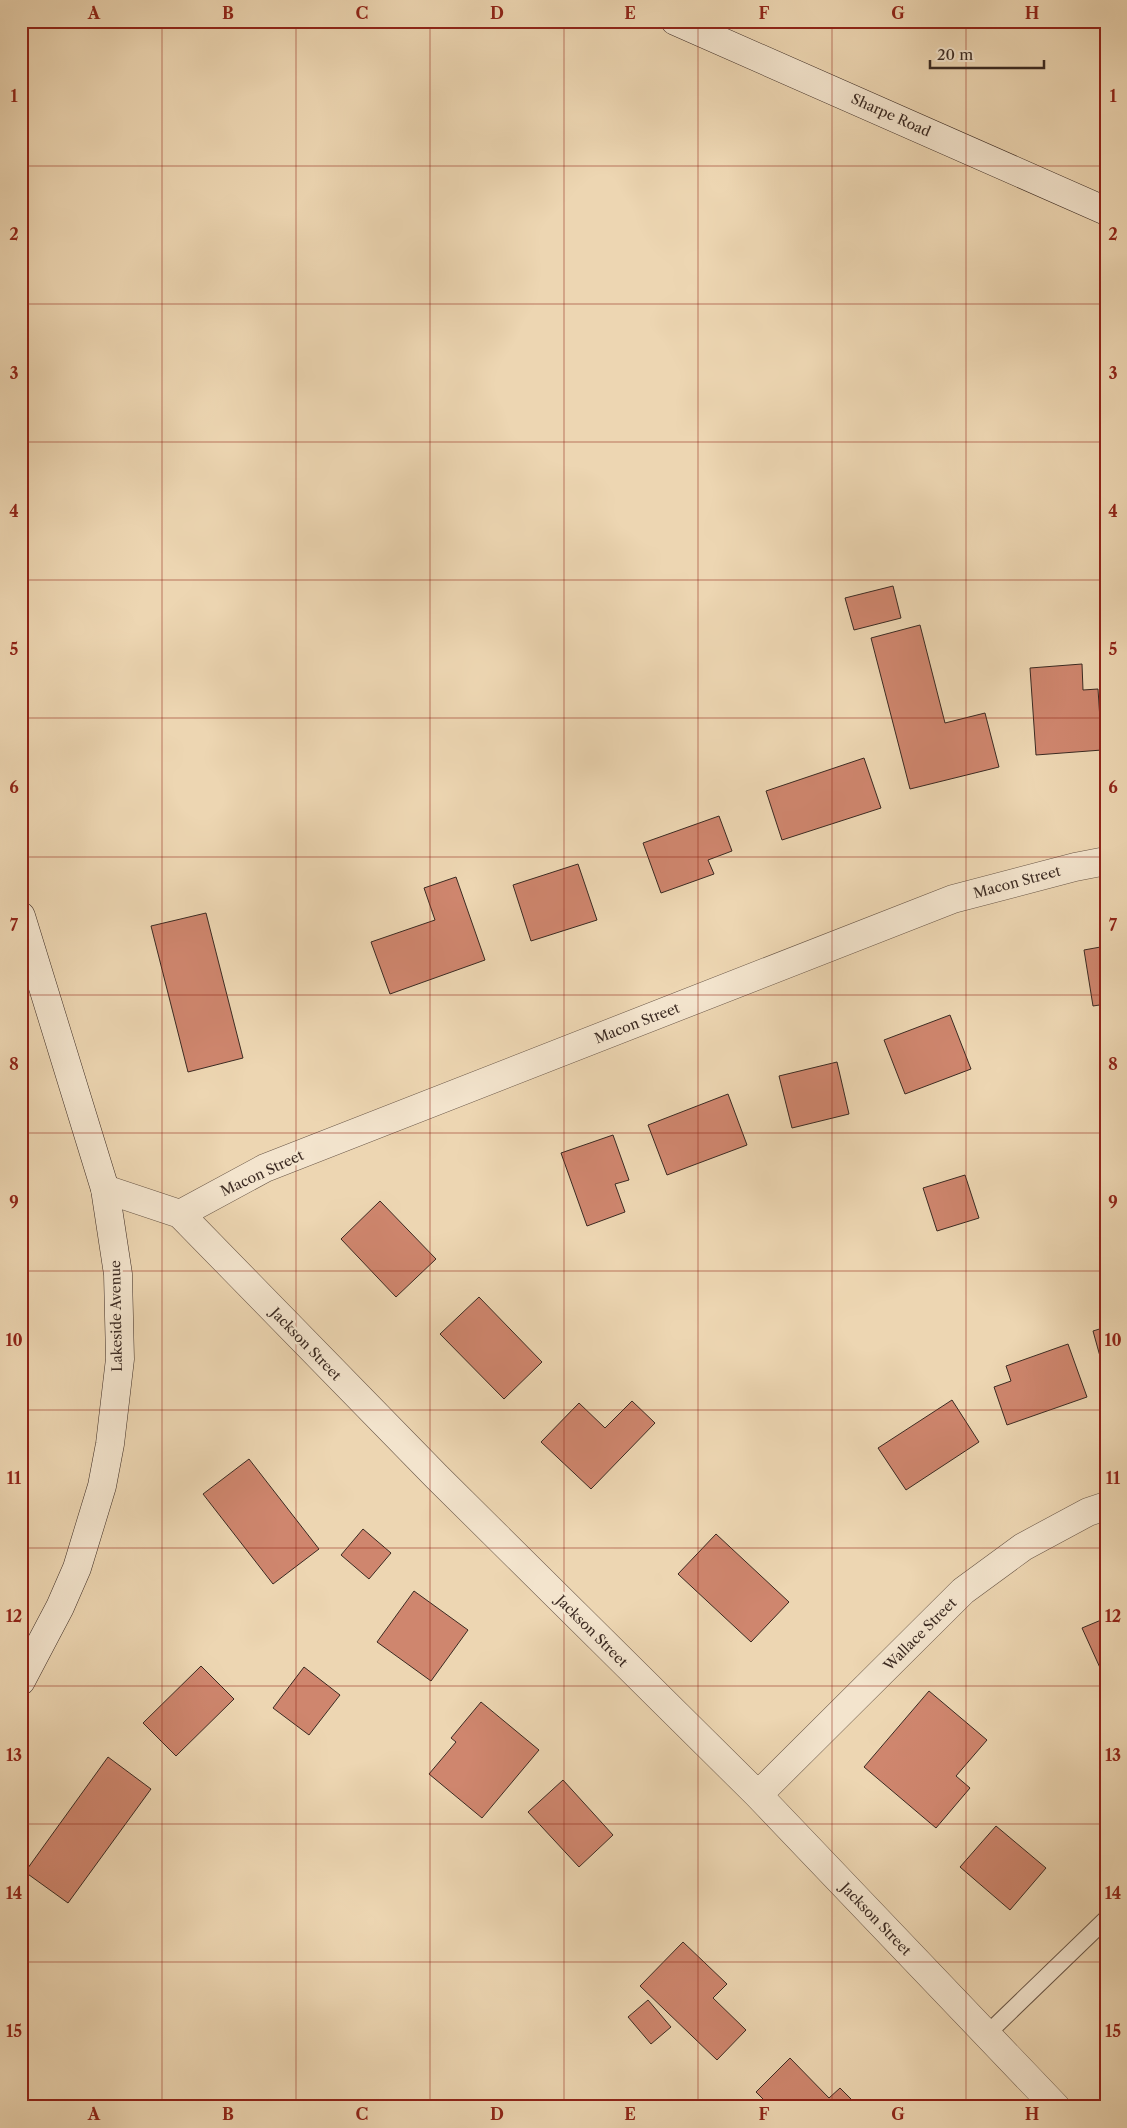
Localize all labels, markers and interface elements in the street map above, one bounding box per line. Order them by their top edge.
text: A [87,3,101,23]
text: B [222,3,234,23]
text: C [356,3,368,23]
text: D [490,3,504,23]
text: E [624,3,636,23]
text: F [759,3,770,23]
text: G [891,3,905,23]
text: H [1025,3,1039,23]
scale bar [930,38,1043,70]
text: 20 m [937,45,973,64]
text: 1 [10,86,18,106]
text: 1 [1109,86,1117,106]
street label: Sharpe Road [848,89,934,141]
text: 2 [9,224,19,244]
text: 2 [1108,224,1118,244]
text: 3 [9,363,19,383]
text: 3 [1108,363,1118,383]
text: 4 [9,501,19,521]
text: 4 [1108,501,1118,521]
text: 5 [10,639,19,659]
text: 5 [1109,639,1118,659]
text: 6 [9,777,19,797]
text: 6 [1108,777,1118,797]
street label: Macon Street [971,862,1063,902]
text: 7 [10,915,19,935]
text: 7 [1109,915,1118,935]
street label: Macon Street [592,999,682,1047]
text: 8 [9,1054,19,1074]
text: 8 [1108,1054,1118,1074]
street label: Macon Street [218,1146,306,1200]
text: 9 [9,1192,19,1212]
text: 9 [1108,1192,1118,1212]
street label: Lakeside Avenue [106,1260,126,1372]
street label: Jackson Street [265,1302,345,1384]
text: 10 [5,1330,23,1350]
text: 10 [1104,1330,1122,1350]
text: 11 [7,1468,22,1488]
text: 11 [1106,1468,1121,1488]
street label: Jackson Street [551,1590,632,1671]
street label: Wallace Street [879,1594,960,1675]
text: 12 [6,1606,22,1626]
text: 12 [1105,1606,1121,1626]
text: 13 [6,1745,22,1765]
text: 13 [1105,1745,1121,1765]
street label: Jackson Street [835,1877,915,1959]
text: 14 [6,1883,22,1903]
text: 14 [1105,1883,1121,1903]
text: 15 [6,2021,22,2041]
text: 15 [1105,2021,1121,2041]
text: A [87,2104,101,2124]
text: B [222,2104,234,2124]
text: C [356,2104,368,2124]
text: D [490,2104,504,2124]
text: E [624,2104,636,2124]
text: F [759,2104,770,2124]
text: G [891,2104,905,2124]
text: H [1025,2104,1039,2124]

